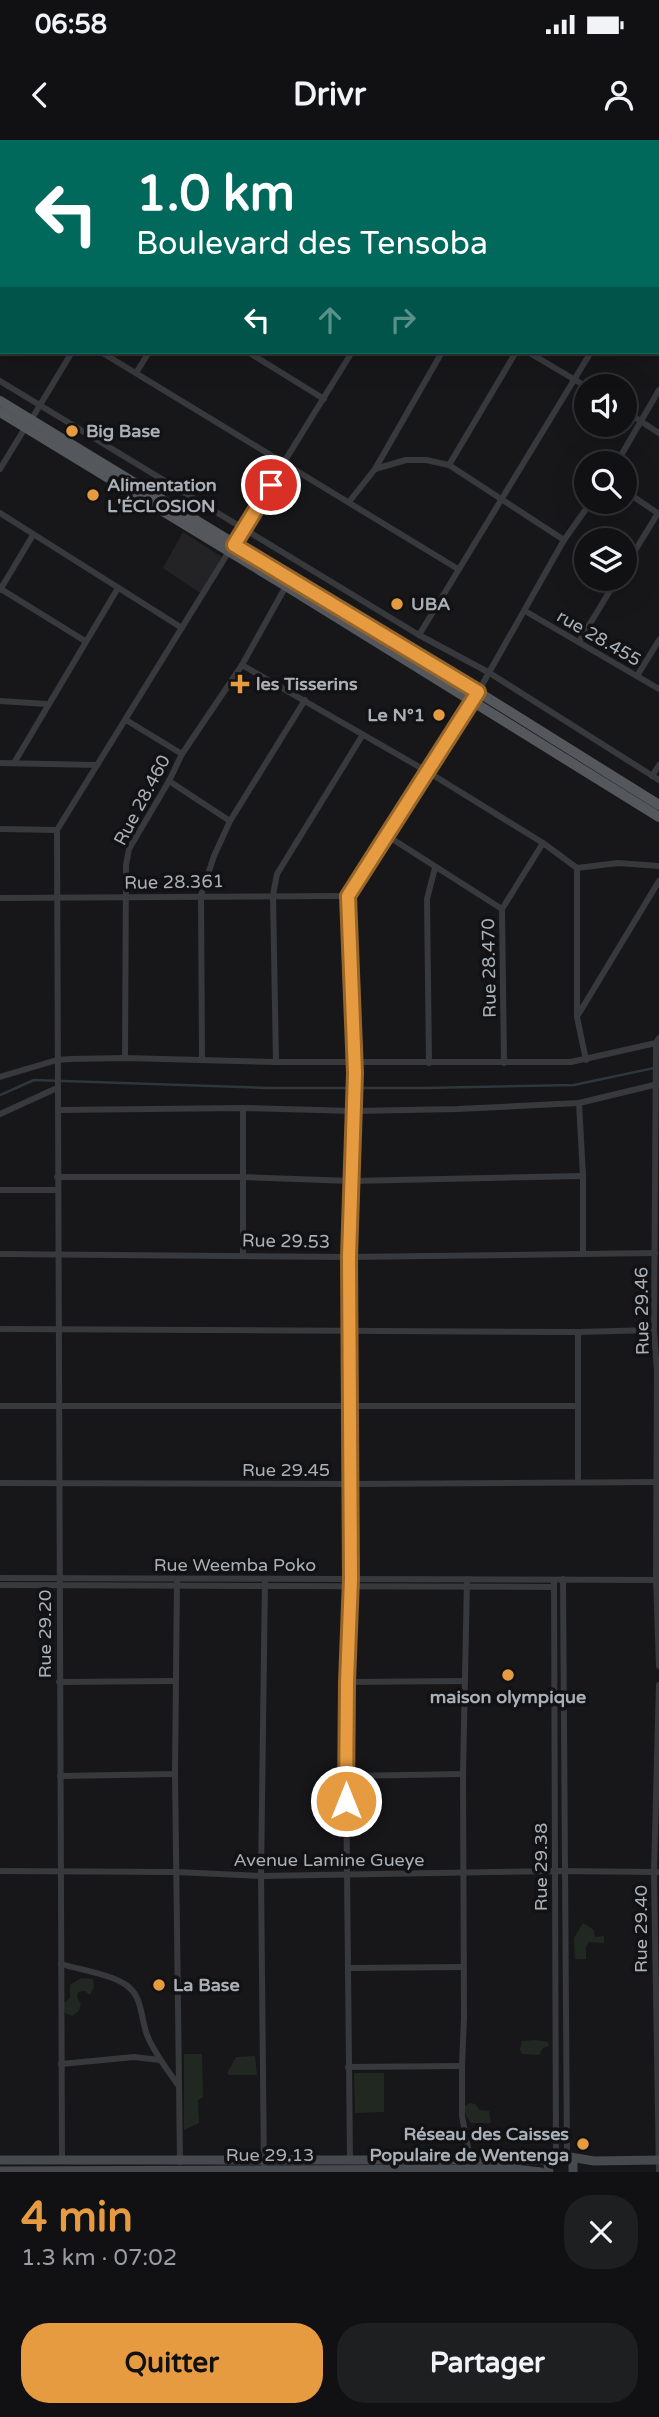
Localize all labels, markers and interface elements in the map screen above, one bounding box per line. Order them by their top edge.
text: 06:58 [35,9,107,40]
icon: back [21,76,59,114]
text: Drivr [293,76,366,114]
icon: person [600,76,638,114]
text: 1.0 km [136,165,295,224]
icon: left [21,168,112,259]
text: Boulevard des Tensoba [136,225,488,263]
icon: left [238,301,276,339]
icon: ahead [311,301,349,339]
icon: right [384,301,422,339]
map controls [574,374,637,591]
button: sound [574,374,637,437]
place label: Big Base [86,420,160,442]
marker: Big Base [64,423,80,439]
button: search [574,451,637,514]
pin [241,455,301,515]
icon: arrive [252,466,290,504]
place label: Alimentation L'ÉCLOSION [107,474,217,517]
marker: Alimentation L'ÉCLOSION [85,487,101,503]
button: layers [574,528,637,591]
place label: UBA [411,593,451,615]
marker: UBA [389,596,405,612]
street label: rue 28.455 [553,605,645,671]
place label: les Tisserins [256,673,358,695]
marker: les Tisserins [230,674,250,694]
place label: Le N°1 [367,704,425,726]
marker: Le N°1 [431,707,447,723]
street label: Rue 28.460 [109,751,175,849]
street label: Rue 28.361 [124,870,224,894]
street label: Rue 28.470 [477,918,501,1018]
street label: Rue 29.53 [242,1229,330,1253]
street label: Rue 29.46 [630,1267,654,1355]
street label: Rue 29.45 [242,1459,330,1481]
street label: Rue Weemba Poko [154,1554,316,1576]
street label: Rue 29.20 [34,1590,56,1678]
marker: maison olympique [500,1667,516,1683]
place label: maison olympique [430,1686,586,1708]
position arrow [309,1764,383,1838]
street label: Rue 29.38 [530,1823,552,1911]
street label: Avenue Lamine Gueye [234,1849,424,1871]
street label: Rue 29.40 [630,1885,652,1973]
place label: La Base [173,1974,240,1996]
marker: La Base [151,1977,167,1993]
place label: Réseau des Caisses Populaire de Wentenga [369,2123,569,2166]
marker: Réseau des Caisses Populaire de Wentenga [575,2136,591,2152]
street label: Rue 29.13 [226,2144,314,2166]
text: 4 min [21,2192,133,2243]
button: close [564,2195,638,2269]
text: 1.3 km · 07:02 [21,2244,177,2272]
button: Quitter [21,2323,323,2403]
button: Partager [337,2323,638,2403]

